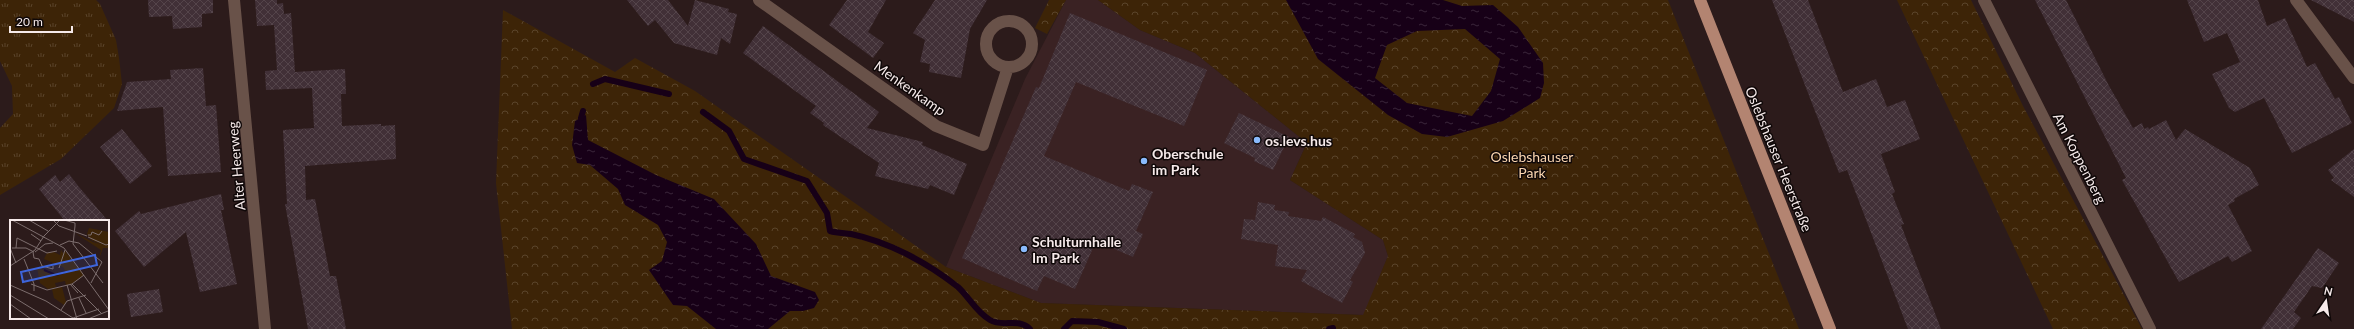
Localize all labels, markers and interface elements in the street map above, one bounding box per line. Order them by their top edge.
scale bar [10,8,72,34]
text: 20 m [16,14,43,29]
street label: Menkenkamp [871,57,949,119]
street label: Oslebshauser Heerstraße [1742,84,1816,234]
street label: Am Koppenberg [2050,110,2110,206]
street label: Alter Heerweg [224,121,248,211]
place label: os.levs.hus [1265,132,1332,149]
marker: os.levs.hus [1252,135,1262,145]
place label: Oberschule im Park [1152,145,1224,178]
park label: Oslebshauser Park [1491,148,1573,181]
marker: Oberschule im Park [1139,156,1149,166]
inset map [10,220,109,319]
place label: Schulturnhalle Im Park [1032,233,1122,266]
marker: Schulturnhalle Im Park [1019,244,1029,254]
north arrow [2306,281,2346,321]
text: N [2323,283,2334,298]

